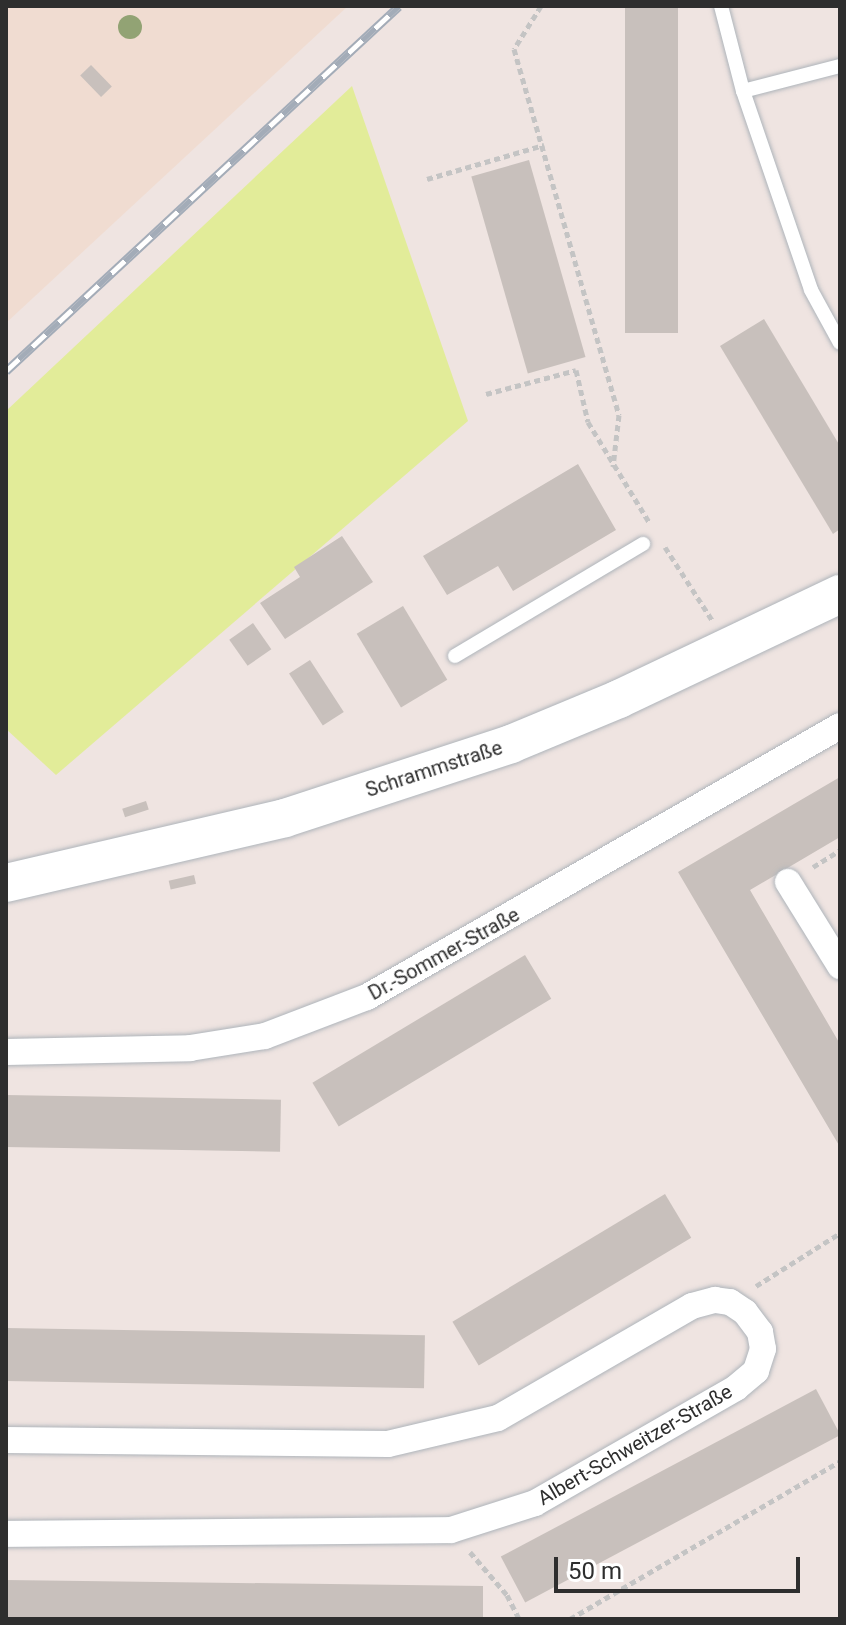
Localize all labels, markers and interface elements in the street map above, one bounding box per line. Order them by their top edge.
street label: Schrammstraße [363,736,505,802]
street label: Dr.-Sommer-Straße [364,903,524,1005]
street label: Albert-Schweitzer-Straße [534,1380,736,1510]
scale bar [558,1541,804,1591]
text: 50 m [568,1557,622,1585]

